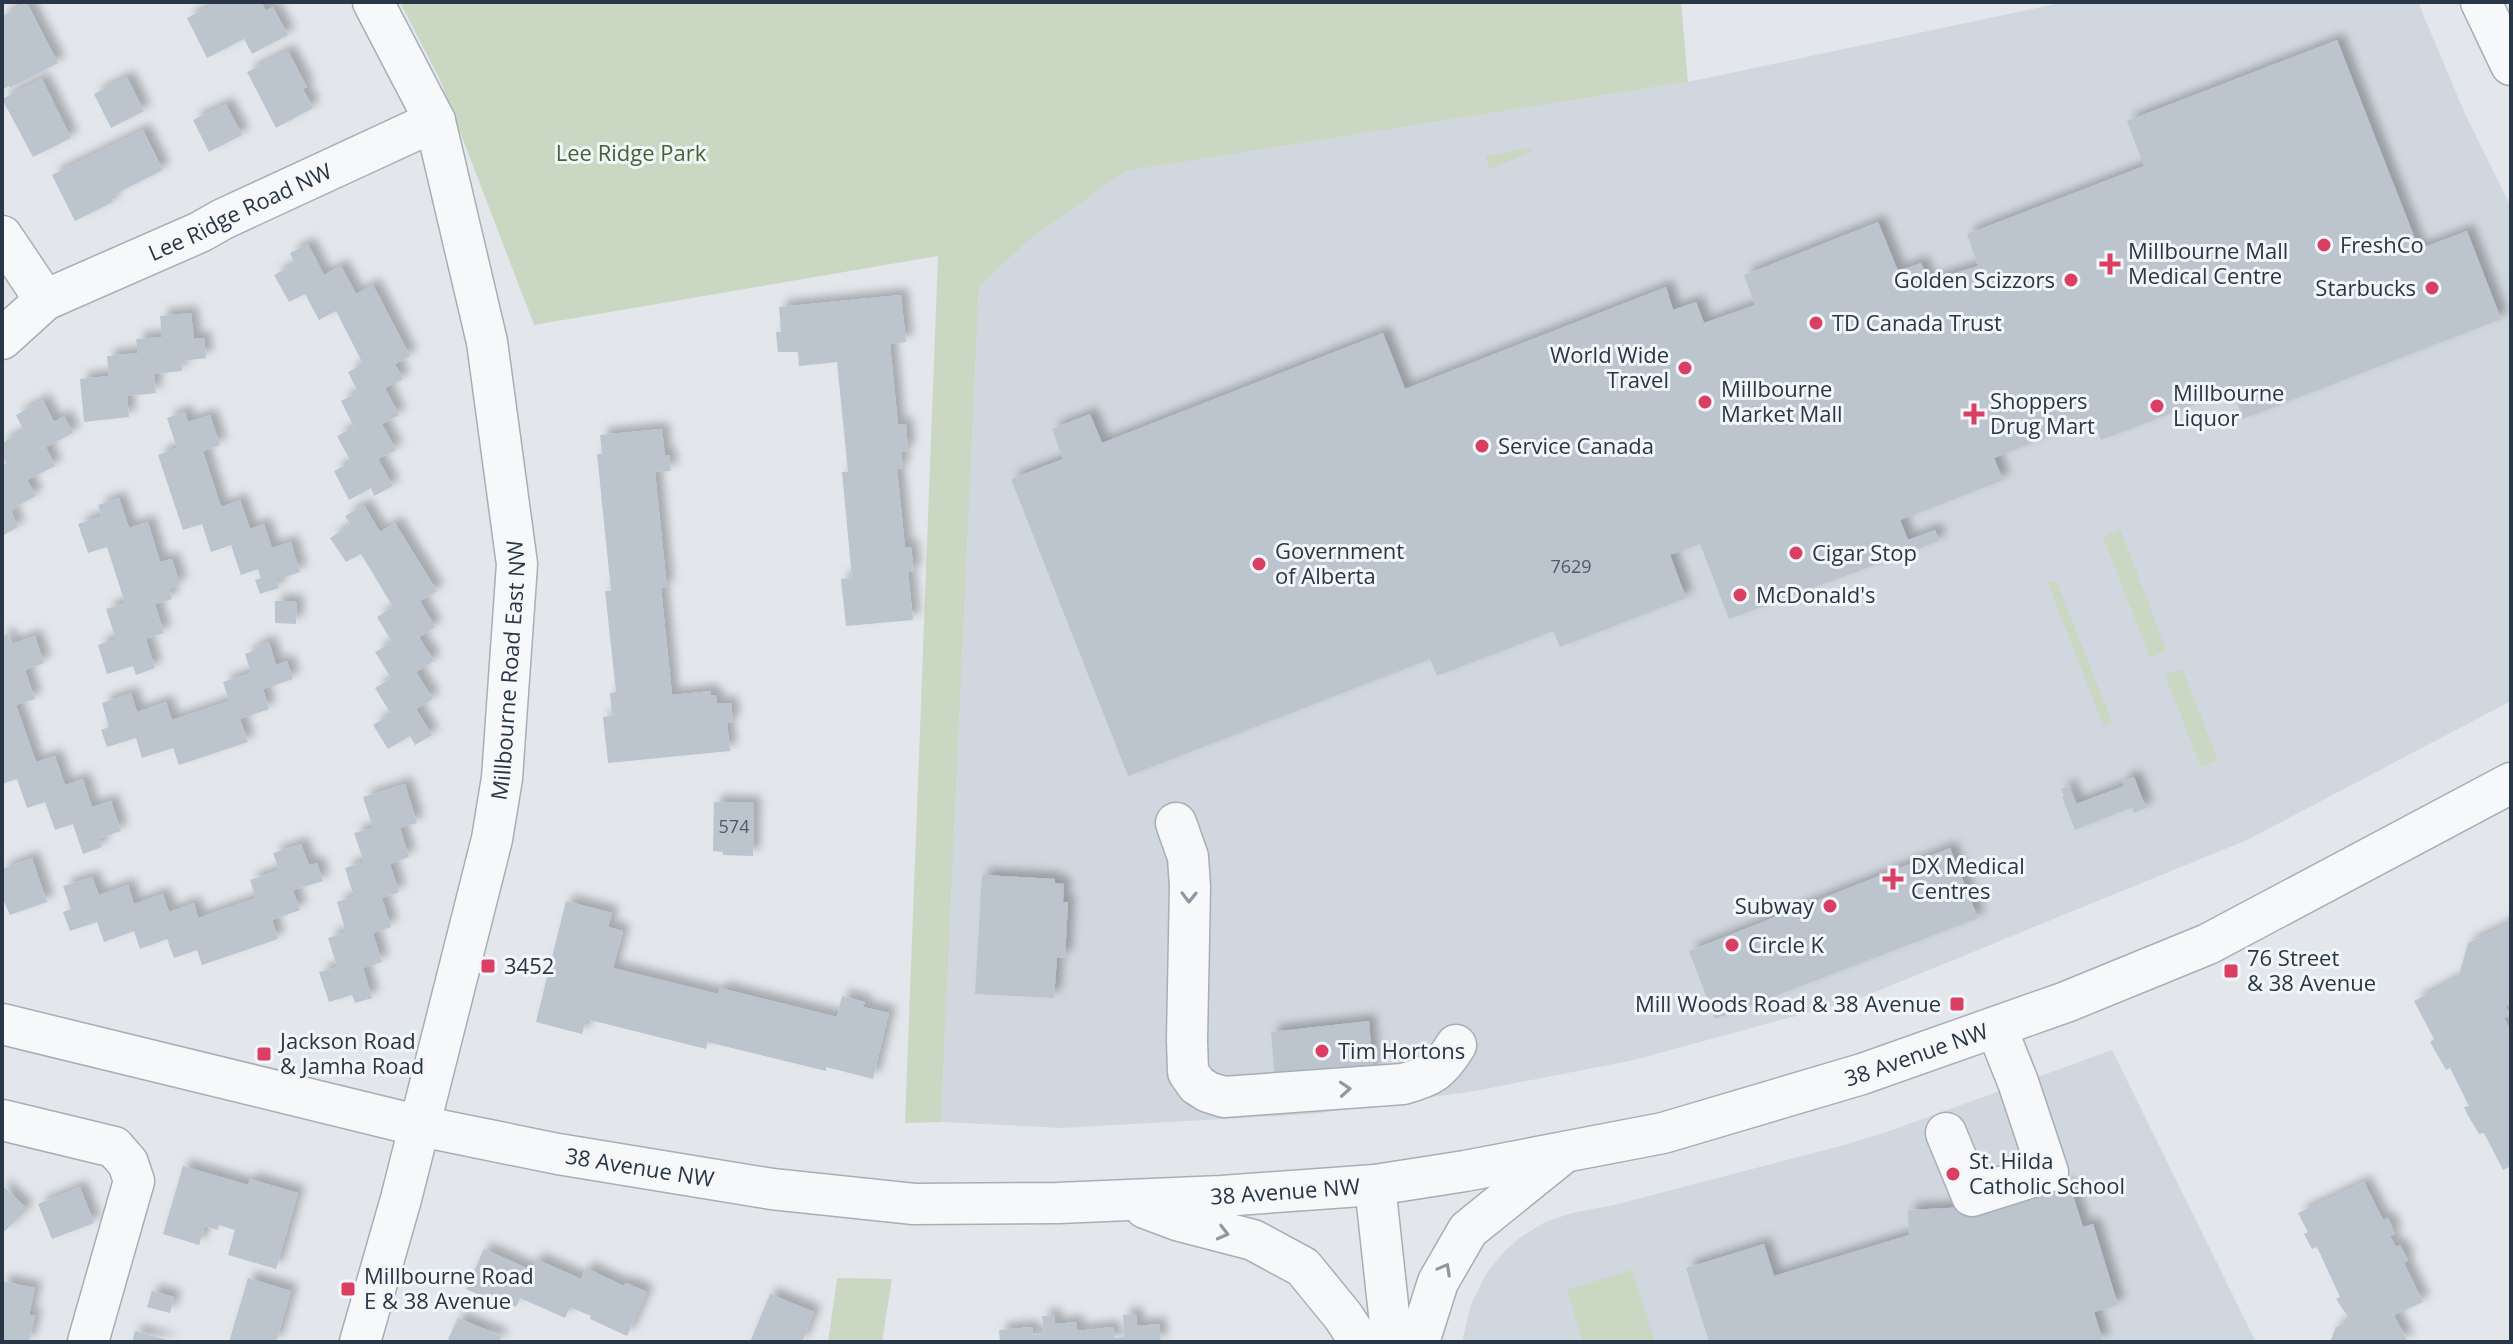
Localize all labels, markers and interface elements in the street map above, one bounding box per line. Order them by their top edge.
park label: Lee Ridge Park [556,137,707,167]
street label: Lee Ridge Road NW [143,155,336,267]
place label: FreshCo [2340,229,2424,259]
place label: Millbourne Mall Medical Centre [2128,235,2288,290]
marker: FreshCo [2315,236,2333,254]
marker: Millbourne Mall Medical Centre [2099,253,2121,275]
place label: Golden Scizzors [1894,264,2055,294]
marker: Golden Scizzors [2062,271,2080,289]
place label: Starbucks [2315,272,2416,302]
marker: Starbucks [2423,279,2441,297]
place label: TD Canada Trust [1832,307,2002,337]
marker: TD Canada Trust [1807,314,1825,332]
place label: World Wide Travel [1550,339,1669,394]
marker: World Wide Travel [1676,359,1694,377]
place label: Millbourne Market Mall [1721,373,1843,428]
place label: Millbourne Liquor [2173,377,2284,432]
place label: Shoppers Drug Mart [1990,385,2095,440]
marker: Millbourne Market Mall [1696,393,1714,411]
marker: Millbourne Liquor [2148,397,2166,415]
marker: Shoppers Drug Mart [1965,405,1983,423]
place label: Service Canada [1498,430,1654,460]
marker: Service Canada [1473,437,1491,455]
place label: Government of Alberta [1275,535,1404,590]
place label: Cigar Stop [1812,537,1917,567]
street label: Millbourne Road East NW [483,538,531,802]
marker: Cigar Stop [1787,544,1805,562]
house number: 7629 [1550,554,1592,578]
marker: Government of Alberta [1250,555,1268,573]
place label: McDonald's [1756,579,1876,609]
marker: McDonald's [1731,586,1749,604]
house number: 574 [719,814,749,838]
place label: DX Medical Centres [1911,850,2025,905]
marker: DX Medical Centres [1882,868,1904,890]
place label: Subway [1735,890,1815,920]
one-way arrow [1181,891,1198,904]
marker: Subway [1821,897,1839,915]
place label: Circle K [1748,929,1825,959]
marker: Circle K [1723,936,1741,954]
place label: 76 Street & 38 Avenue [2247,942,2376,997]
place label: 3452 [504,950,554,980]
marker: 3452 [479,957,497,975]
marker: 76 Street & 38 Avenue [2222,962,2240,980]
place label: Mill Woods Road & 38 Avenue [1635,988,1941,1018]
marker: Mill Woods Road & 38 Avenue [1948,995,1966,1013]
street label: 38 Avenue NW [1841,1015,1992,1092]
place label: Jackson Road & Jamha Road [278,1025,424,1080]
place label: Tim Hortons [1338,1035,1465,1065]
marker: Tim Hortons [1313,1042,1331,1060]
marker: Jackson Road & Jamha Road [255,1045,273,1063]
one-way arrow [1339,1081,1352,1098]
street label: 38 Avenue NW [563,1139,717,1193]
place label: St. Hilda Catholic School [1969,1145,2125,1200]
marker: St. Hilda Catholic School [1944,1165,1962,1183]
street label: 38 Avenue NW [1209,1170,1361,1210]
one-way arrow [1216,1223,1230,1240]
place label: Millbourne Road E & 38 Avenue [364,1260,534,1315]
one-way arrow [1436,1263,1451,1277]
marker: Millbourne Road E & 38 Avenue [339,1280,357,1298]

